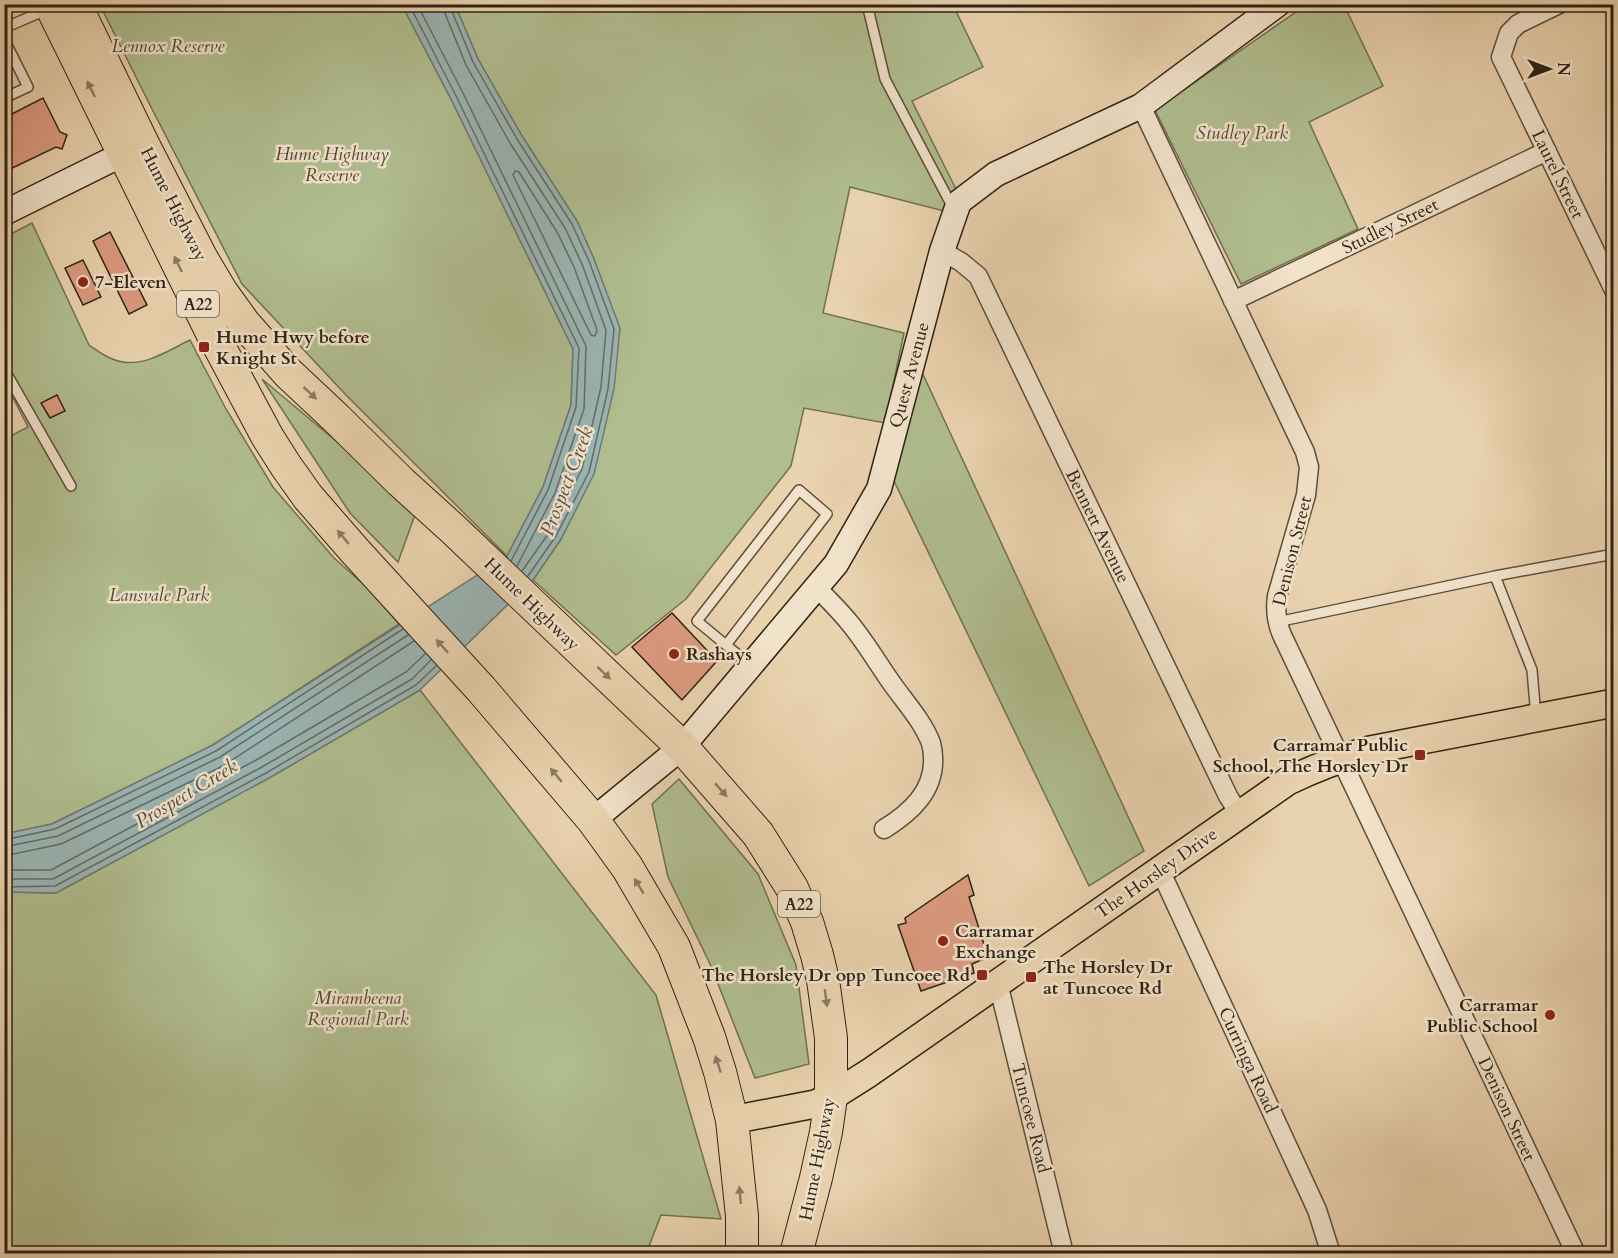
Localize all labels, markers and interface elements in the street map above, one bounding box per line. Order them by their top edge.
park label: Lennox Reserve [112,34,225,59]
north arrow [1519,39,1579,99]
text: N [1552,62,1574,76]
one-way arrow [87,80,96,97]
park label: Studley Park [1196,121,1288,146]
street label: Laurel Street [1525,126,1590,223]
park label: Hume Highway Reserve [275,142,389,188]
street label: Hume Highway [134,143,213,266]
street label: Studley Street [1338,192,1443,261]
one-way arrow [173,255,182,272]
place label: 7-Eleven [95,270,167,295]
marker: 7-Eleven [76,275,90,289]
road number: A22 [177,291,219,317]
street label: Quest Avenue [883,319,936,431]
place label: Hume Hwy before Knight St [216,325,370,371]
marker: Hume Hwy before Knight St [197,340,211,354]
one-way arrow [302,386,317,399]
water label: Prospect Creek [533,423,600,540]
street label: Bennett Avenue [1059,465,1136,587]
street label: Denison Street [1267,493,1318,609]
one-way arrow [336,529,349,545]
street label: Hume Highway [478,552,586,657]
park label: Lansvale Park [109,583,209,608]
one-way arrow [436,639,449,654]
place label: Rashays [686,642,752,667]
marker: Rashays [667,647,681,661]
one-way arrow [597,665,611,679]
place label: Carramar Public School, The Horsley Dr [1213,733,1409,779]
marker: Carramar Public School, The Horsley Dr [1413,748,1427,762]
water label: Prospect Creek [130,752,243,835]
one-way arrow [549,767,562,783]
one-way arrow [714,783,728,798]
street label: The Horsley Drive [1090,822,1222,925]
one-way arrow [634,878,645,894]
road number: A22 [778,891,820,917]
place label: Carramar Exchange [955,919,1036,965]
marker: Carramar Exchange [936,934,950,948]
place label: The Horsley Dr at Tuncoee Rd [1043,955,1173,1001]
place label: The Horsley Dr opp Tuncoee Rd [702,963,971,988]
marker: The Horsley Dr opp Tuncoee Rd [975,968,989,982]
marker: The Horsley Dr at Tuncoee Rd [1024,970,1038,984]
park label: Mirambeena Regional Park [307,986,409,1032]
one-way arrow [821,989,831,1008]
place label: Carramar Public School [1426,993,1539,1039]
street label: Curringa Road [1212,1003,1283,1118]
marker: Carramar Public School [1543,1008,1557,1022]
street label: Denison Street [1472,1053,1542,1166]
one-way arrow [712,1055,722,1073]
street label: Tuncoee Road [1005,1061,1056,1176]
street label: Hume Highway [793,1095,842,1223]
one-way arrow [735,1186,745,1205]

